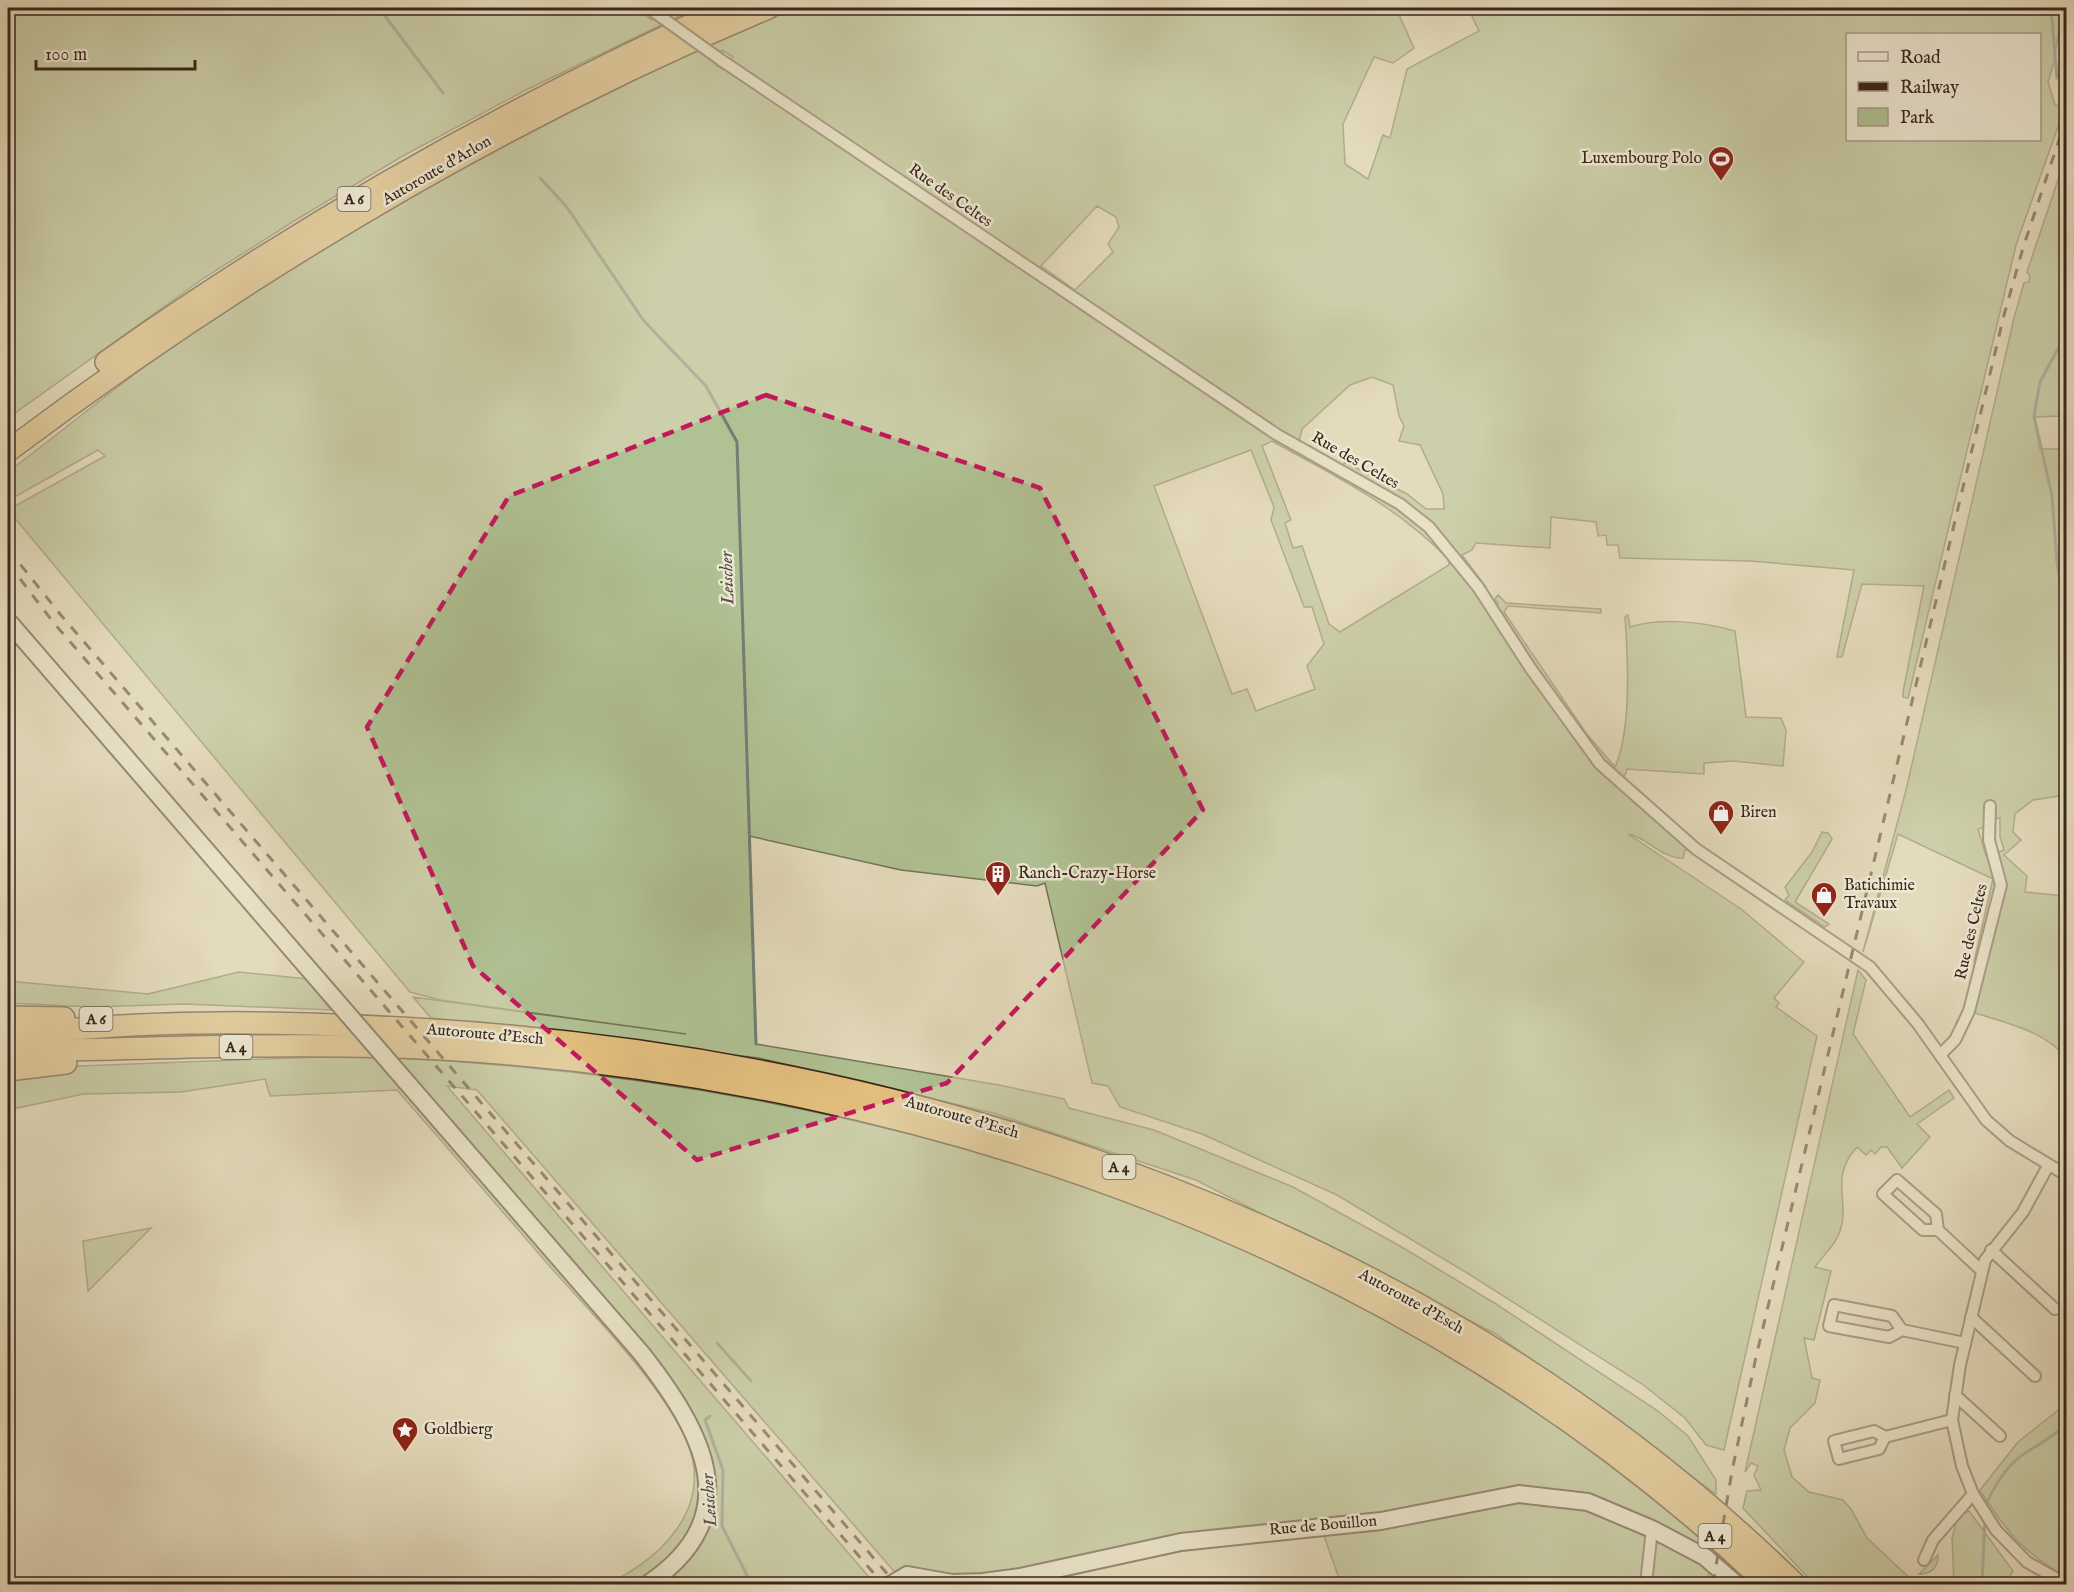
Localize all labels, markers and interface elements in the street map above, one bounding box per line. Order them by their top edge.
scale bar [36,33,195,71]
legend [1846,33,2041,141]
text: 100 m [45,44,87,67]
text: Road [1900,47,1941,70]
text: Railway [1900,77,1959,100]
text: Park [1900,107,1935,130]
street label: Autoroute d'Arlon [378,131,495,211]
sports icon: Luxembourg Polo [1706,144,1736,182]
place label: Luxembourg Polo [1581,149,1702,169]
street label: Rue des Celtes [904,160,996,232]
road number: A 6 [338,187,370,211]
street label: Rue des Celtes [1308,428,1403,494]
water label: Leischer [716,550,740,606]
shop icon: Biren [1706,798,1736,836]
place label: Biren [1740,803,1777,823]
building icon: Ranch-Crazy-Horse [983,859,1013,897]
place label: Ranch-Crazy-Horse [1018,864,1156,884]
place label: Batichimie Travaux [1844,876,1915,914]
shop icon: Batichimie Travaux [1809,880,1839,918]
street label: Rue des Celtes [1951,882,1993,982]
road number: A 6 [80,1007,112,1031]
street label: Autoroute d'Esch [425,1020,545,1050]
road number: A 4 [220,1035,252,1059]
street label: Autoroute d'Esch [902,1092,1022,1144]
road number: A 4 [1102,1155,1136,1179]
street label: Autoroute d'Esch [1354,1264,1468,1339]
place icon: Goldbierg [390,1415,420,1453]
place label: Goldbierg [424,1420,493,1440]
water label: Leischer [697,1472,723,1528]
street label: Rue de Bouillon [1268,1511,1378,1541]
road number: A 4 [1698,1524,1732,1548]

